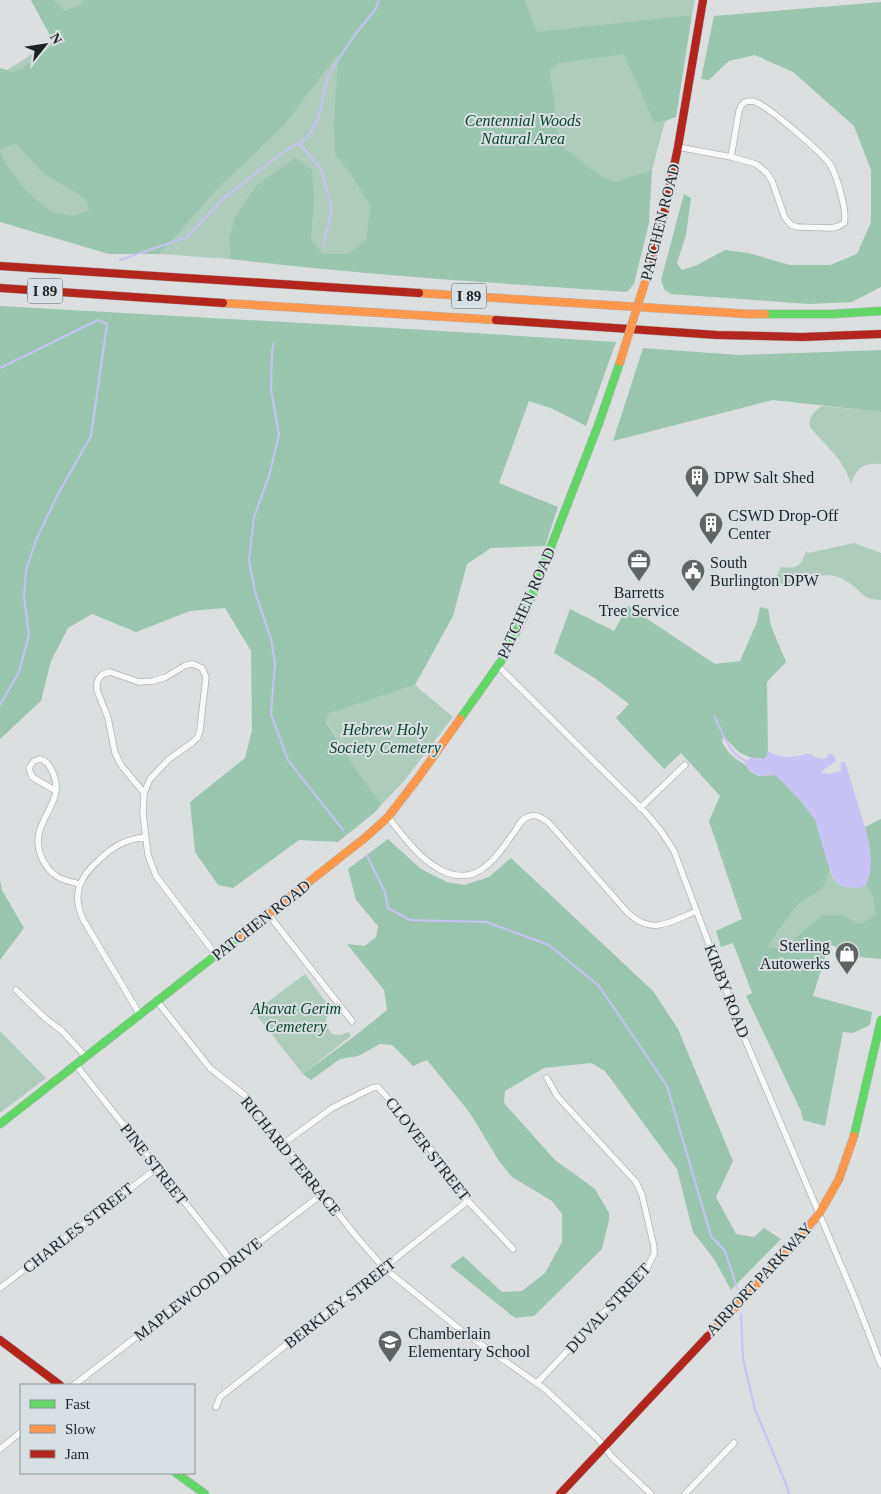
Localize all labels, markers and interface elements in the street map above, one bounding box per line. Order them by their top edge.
north arrow [20,20,70,70]
text: N [47,31,65,47]
park label: Centennial Woods Natural Area [465,112,581,147]
street label: PATCHEN ROAD [637,162,683,282]
road number: I 89 [28,278,62,304]
road number: I 89 [452,284,486,308]
building icon: DPW Salt Shed [684,464,710,498]
place label: DPW Salt Shed [714,469,814,486]
place label: CSWD Drop-Off Center [728,507,839,542]
building icon: CSWD Drop-Off Center [698,511,724,545]
street label: PATCHEN ROAD [494,545,558,661]
office icon: Barretts Tree Service [626,548,652,582]
place label: South Burlington DPW [710,554,820,590]
public building icon: South Burlington DPW [680,558,706,592]
place label: Barretts Tree Service [599,584,679,619]
park label: Hebrew Holy Society Cemetery [329,721,442,757]
street label: PATCHEN ROAD [209,876,313,964]
place label: Sterling Autowerks [760,937,830,972]
shop icon: Sterling Autowerks [834,941,860,975]
street label: KIRBY ROAD [701,942,753,1040]
park label: Ahavat Gerim Cemetery [250,1000,341,1036]
street label: RICHARD TERRACE [238,1093,344,1219]
street label: CLOVER STREET [382,1094,474,1204]
street label: PINE STREET [117,1120,191,1208]
street label: CHARLES STREET [19,1179,137,1276]
street label: AIRPORT PARKWAY [703,1219,816,1339]
street label: MAPLEWOOD DRIVE [131,1234,265,1344]
street label: BERKLEY STREET [281,1254,399,1352]
street label: DUVAL STREET [562,1260,654,1356]
place label: Chamberlain Elementary School [408,1325,531,1361]
school or university icon: Chamberlain Elementary School [377,1329,403,1363]
legend [20,1384,195,1474]
text: Fast [65,1396,91,1412]
text: Slow [65,1421,96,1437]
text: Jam [65,1446,89,1462]

